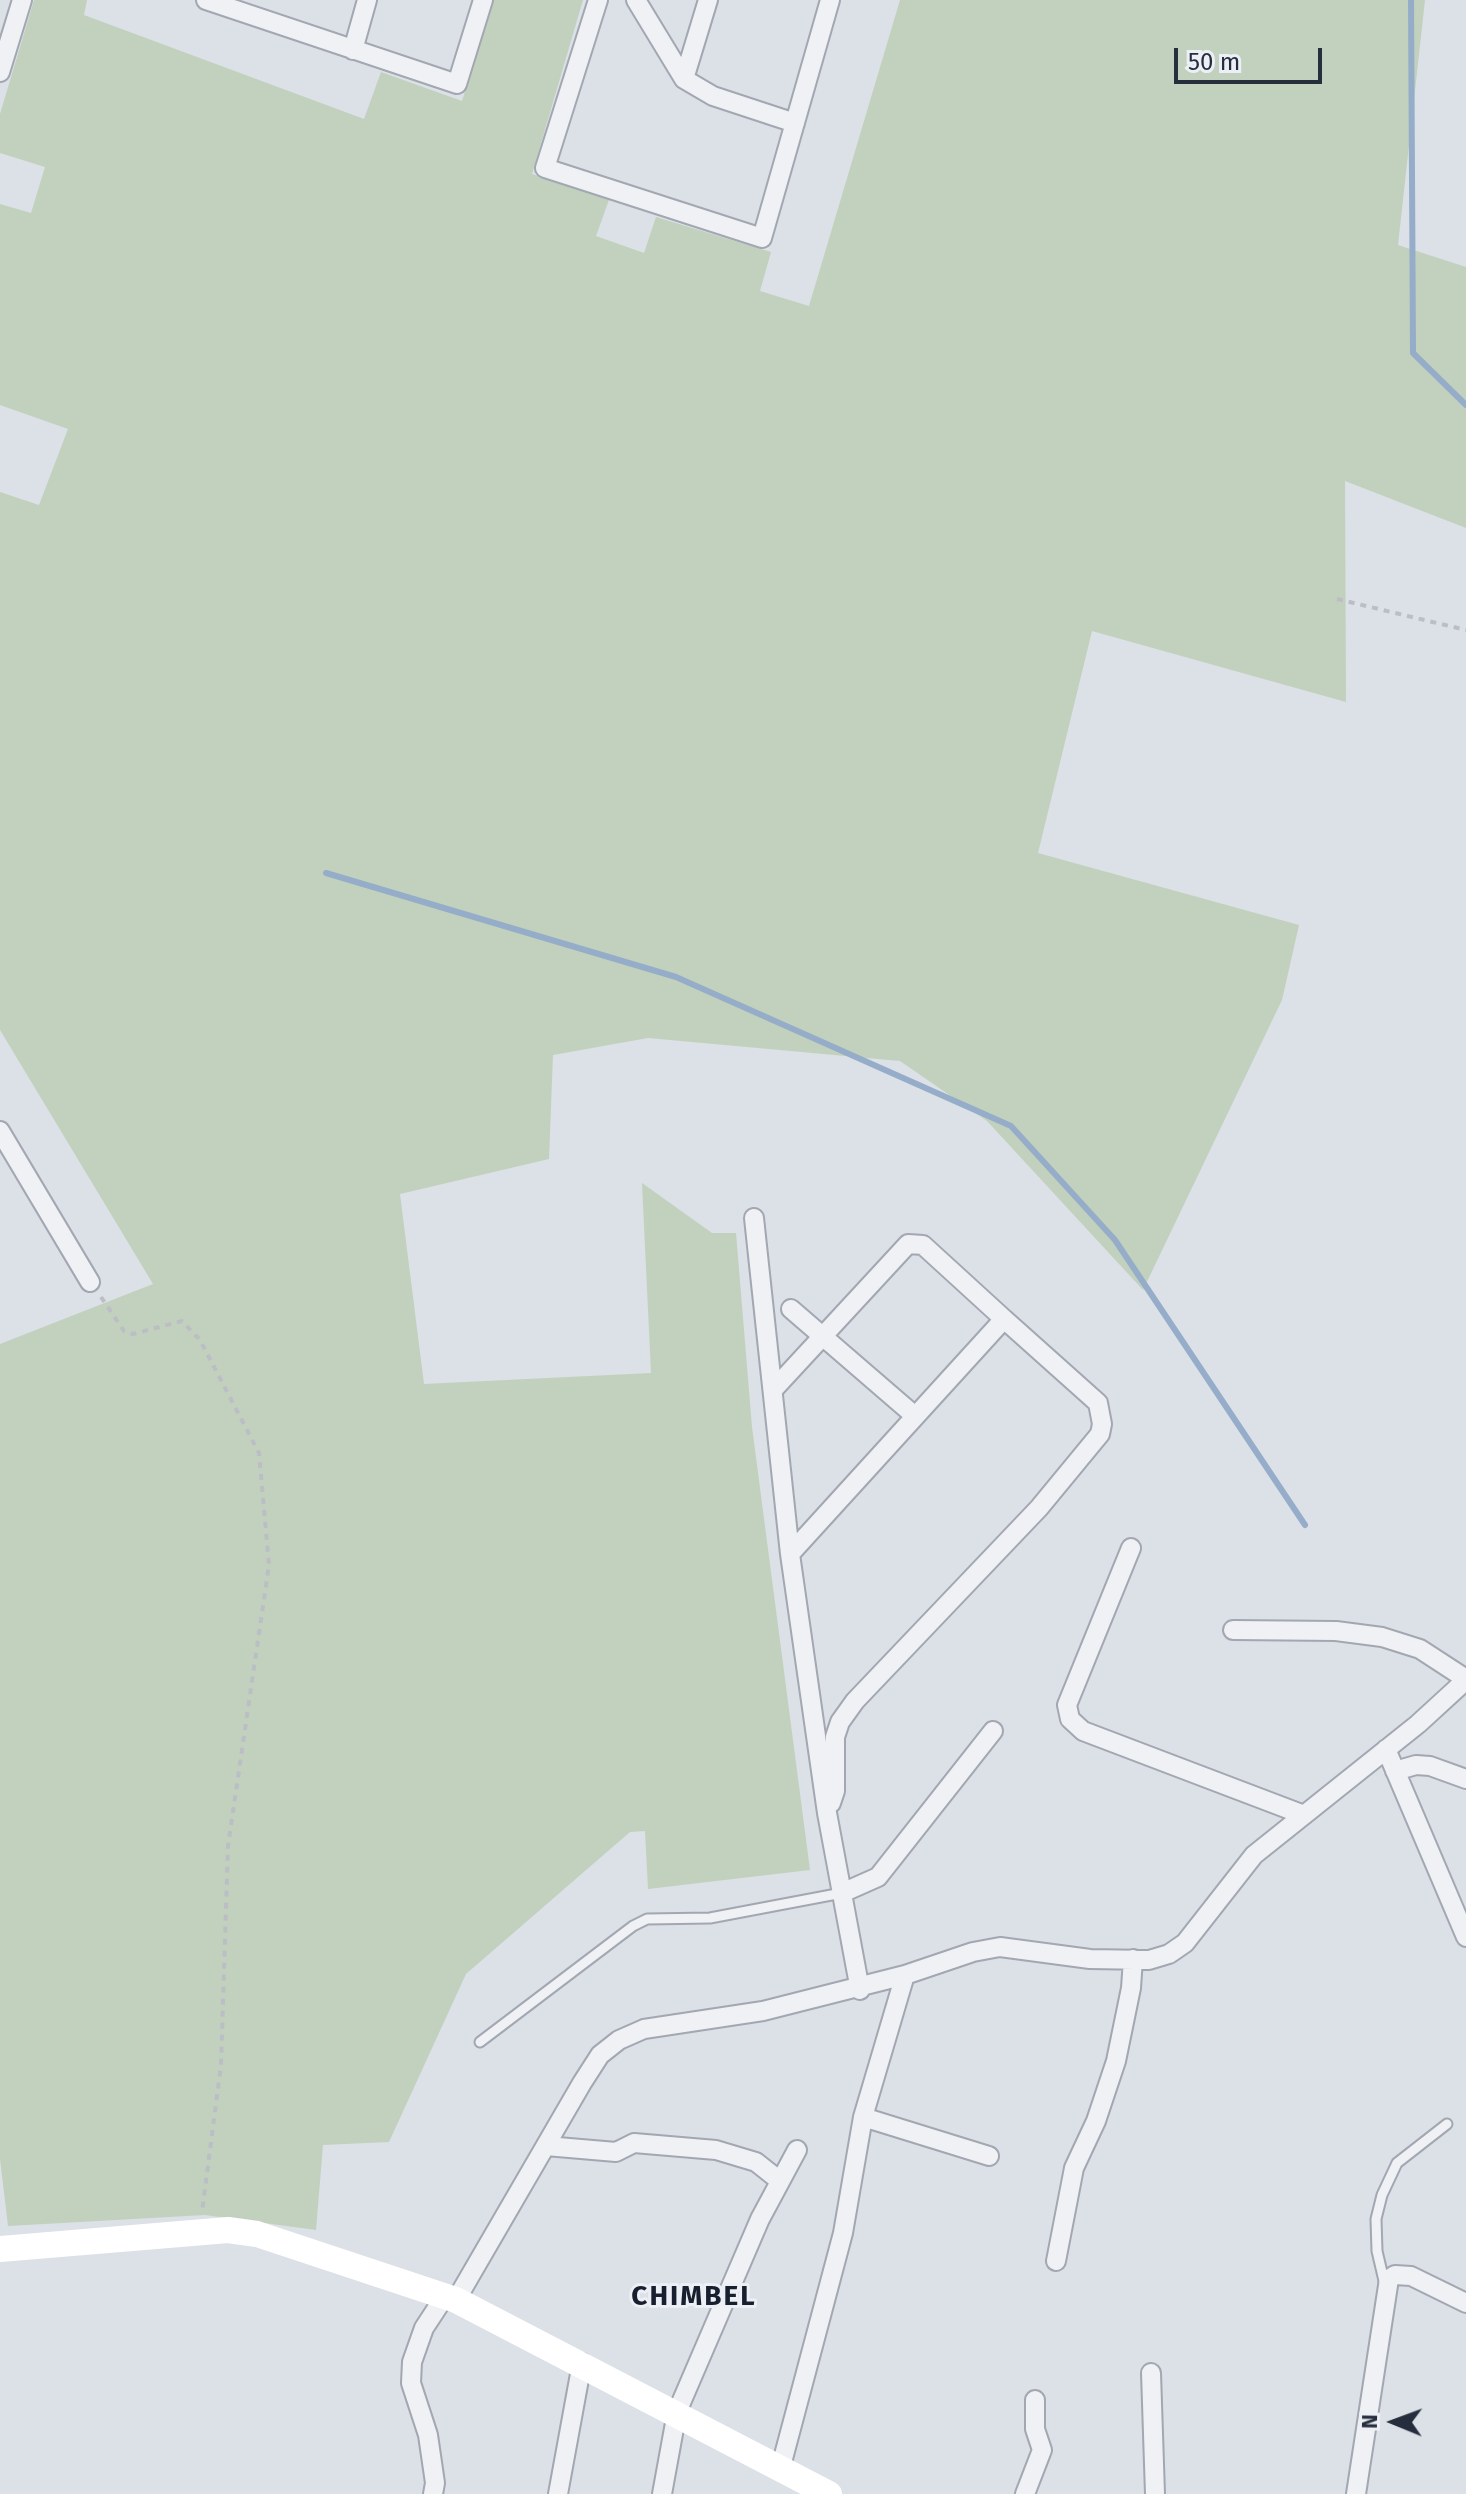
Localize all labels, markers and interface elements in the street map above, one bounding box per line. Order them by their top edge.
scale bar [1178,32,1326,82]
text: 50 m [1188,48,1240,76]
district label: CHIMBEL [631,2280,757,2314]
north arrow [1354,2382,1434,2462]
text: N [1356,2414,1383,2429]

